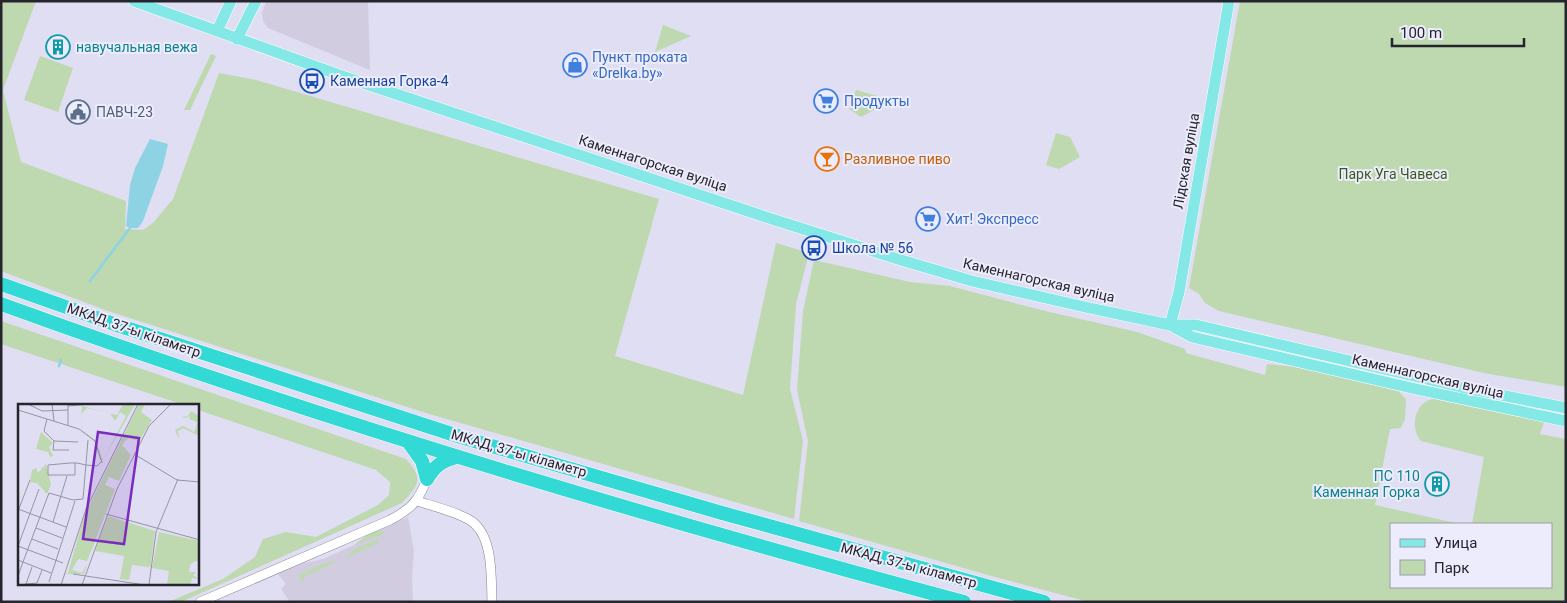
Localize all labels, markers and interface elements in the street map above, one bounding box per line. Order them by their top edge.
scale bar [1392,15,1524,47]
text: 100 m [1400,24,1442,42]
building icon: навучальная вежа [45,34,71,60]
place label: навучальная вежа [76,39,198,55]
place label: Пункт проката «Drelka.by» [592,49,688,81]
shop icon: Пункт проката «Drelka.by» [562,52,588,78]
bus stop icon: Каменная Горка-4 [299,68,325,94]
place label: Каменная Горка-4 [330,73,449,89]
supermarket icon: Продукты [813,88,839,114]
place label: Продукты [844,93,910,109]
public building icon: ПАВЧ-23 [65,99,91,125]
place label: ПАВЧ-23 [96,104,153,120]
street label: Лідская вуліца [1170,112,1202,210]
street label: Каменнагорская вуліца [577,131,729,195]
bar icon: Разливное пиво [814,146,840,172]
place label: Разливное пиво [844,151,951,167]
park label: Парк Уга Чавеса [1338,166,1448,182]
supermarket icon: Хит! Экспресс [915,206,941,232]
place label: Хит! Экспресс [946,211,1039,227]
bus stop icon: Школа № 56 [801,235,827,261]
place label: Школа № 56 [832,240,913,256]
street label: Каменнагорская вуліца [962,255,1116,305]
street label: МКАД, 37-ы кіламетр [65,300,203,360]
street label: Каменнагорская вуліца [1351,351,1505,401]
inset map [18,404,199,586]
street label: МКАД, 37-ы кіламетр [449,426,589,480]
place label: ПС 110 Каменная Горка [1313,468,1420,500]
building icon: ПС 110 Каменная Горка [1424,471,1450,497]
legend [1390,523,1552,588]
text: Улица [1434,534,1477,552]
street label: МКАД, 37-ы кіламетр [839,539,979,591]
text: Парк [1434,559,1469,577]

